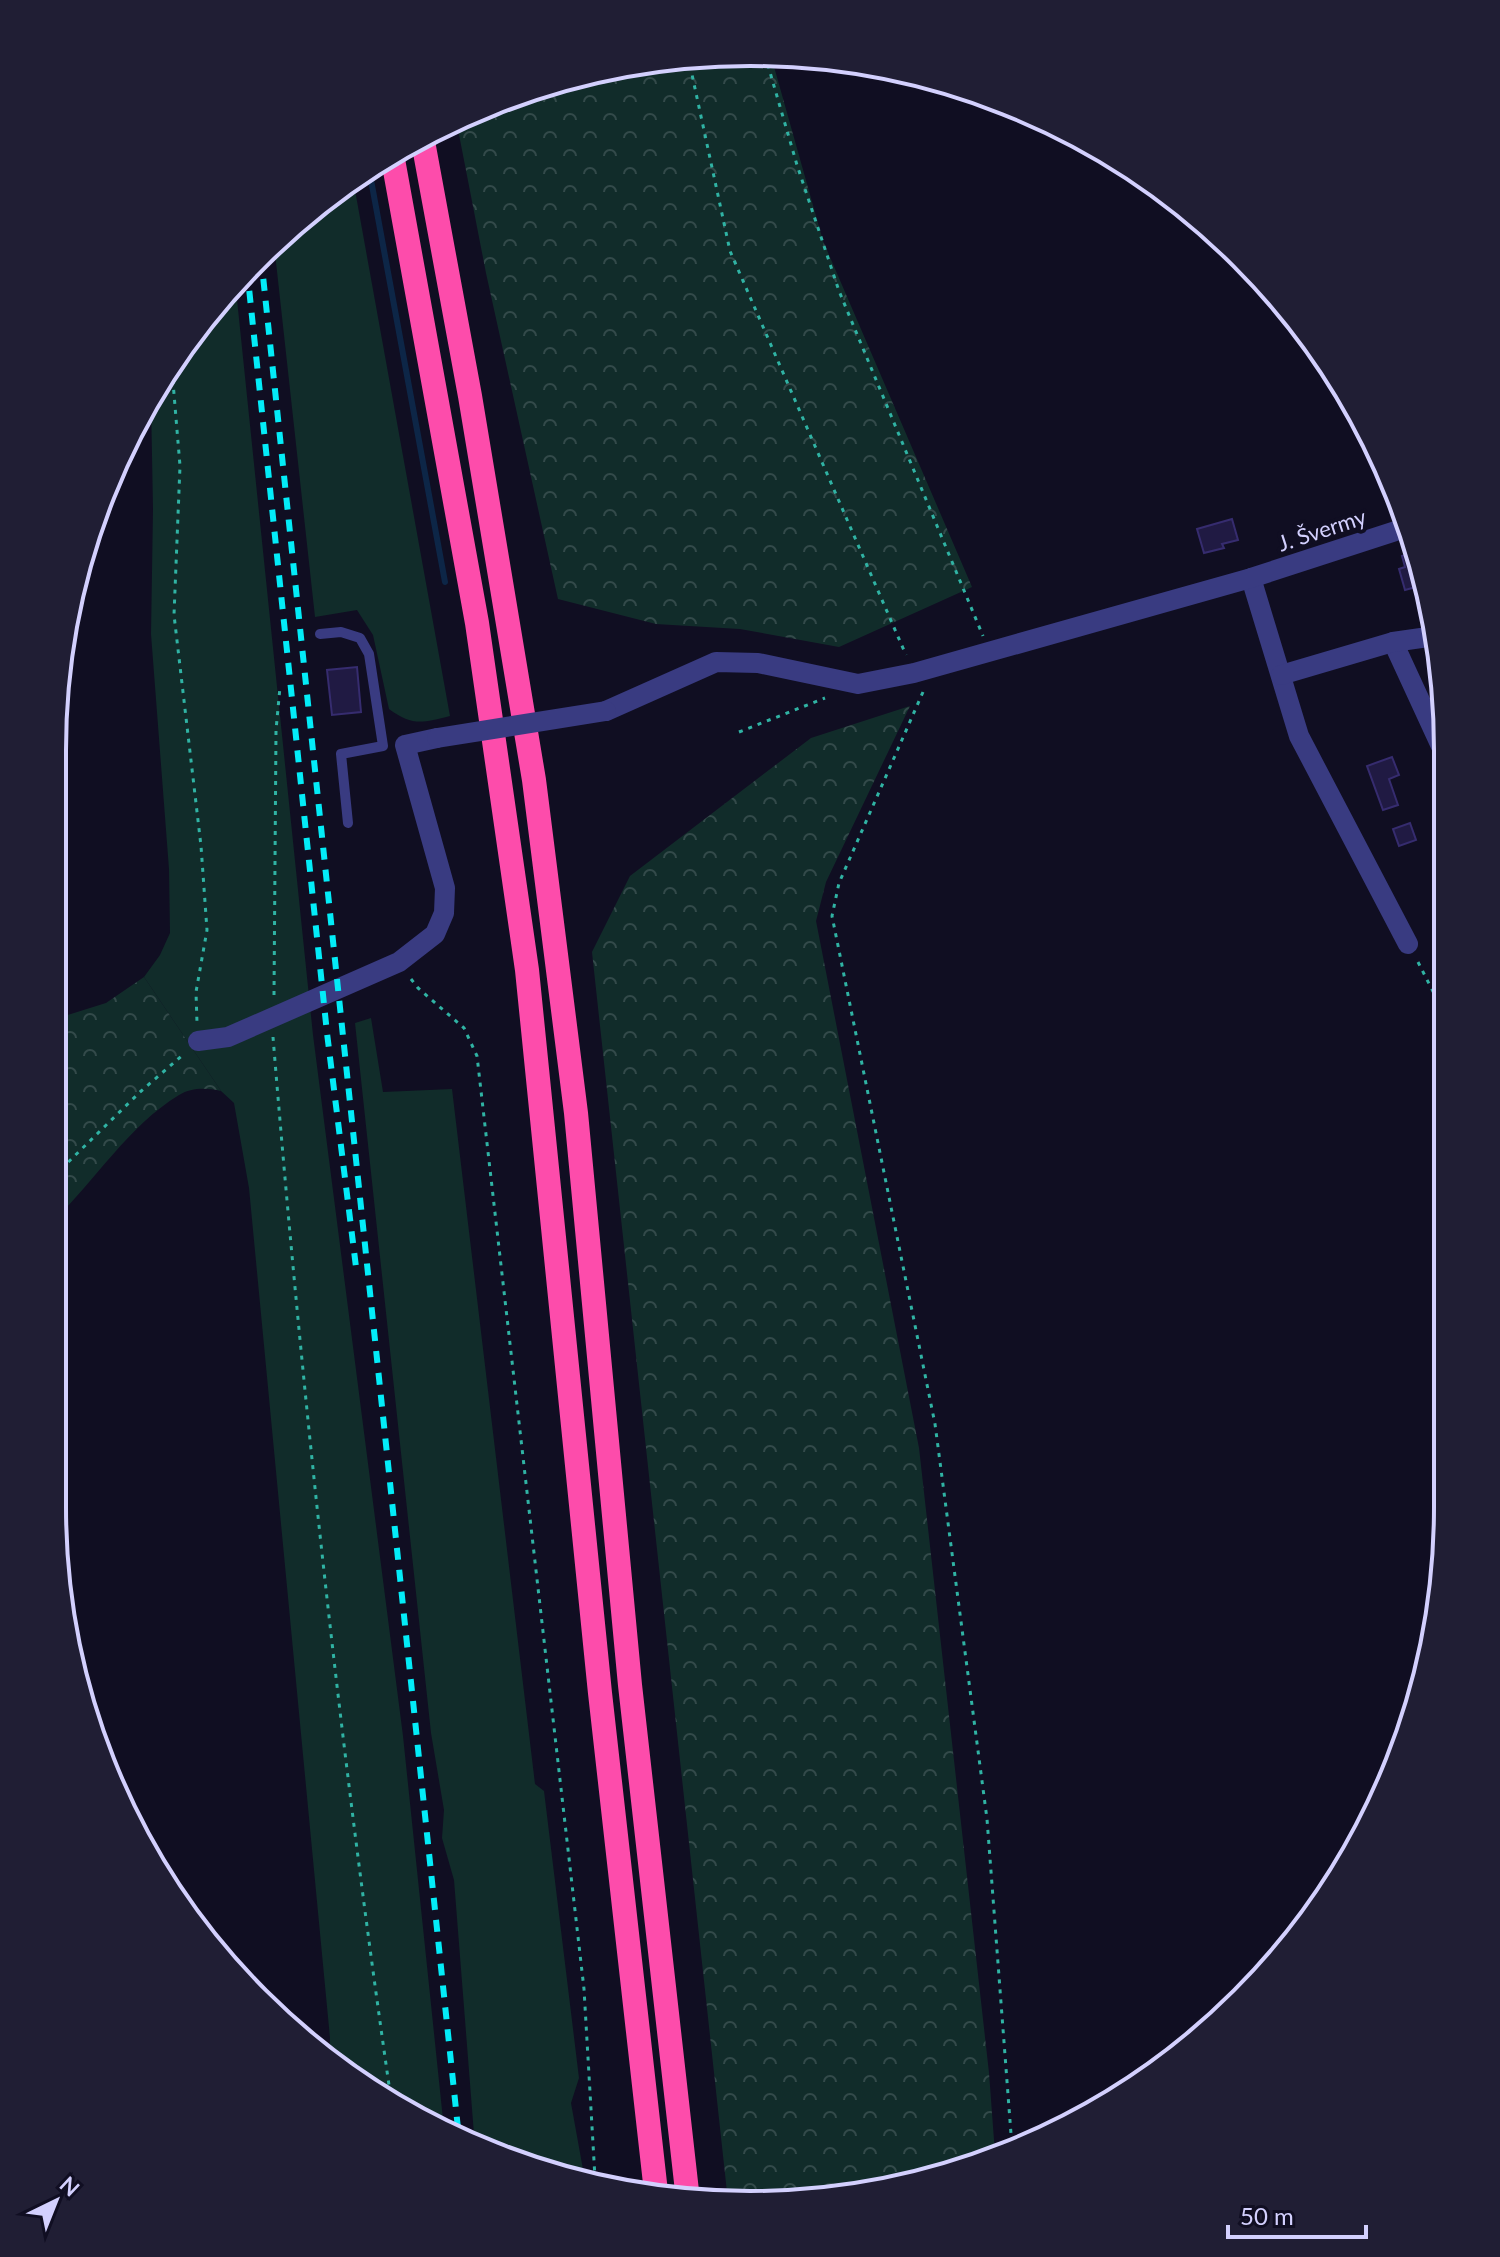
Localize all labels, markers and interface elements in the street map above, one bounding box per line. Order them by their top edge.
street label: J. Švermy [1274,502,1370,556]
north arrow [16,2161,96,2241]
text: N [55,2170,85,2202]
scale bar [1228,2189,1366,2239]
text: 50 m [1240,2201,1294,2230]

